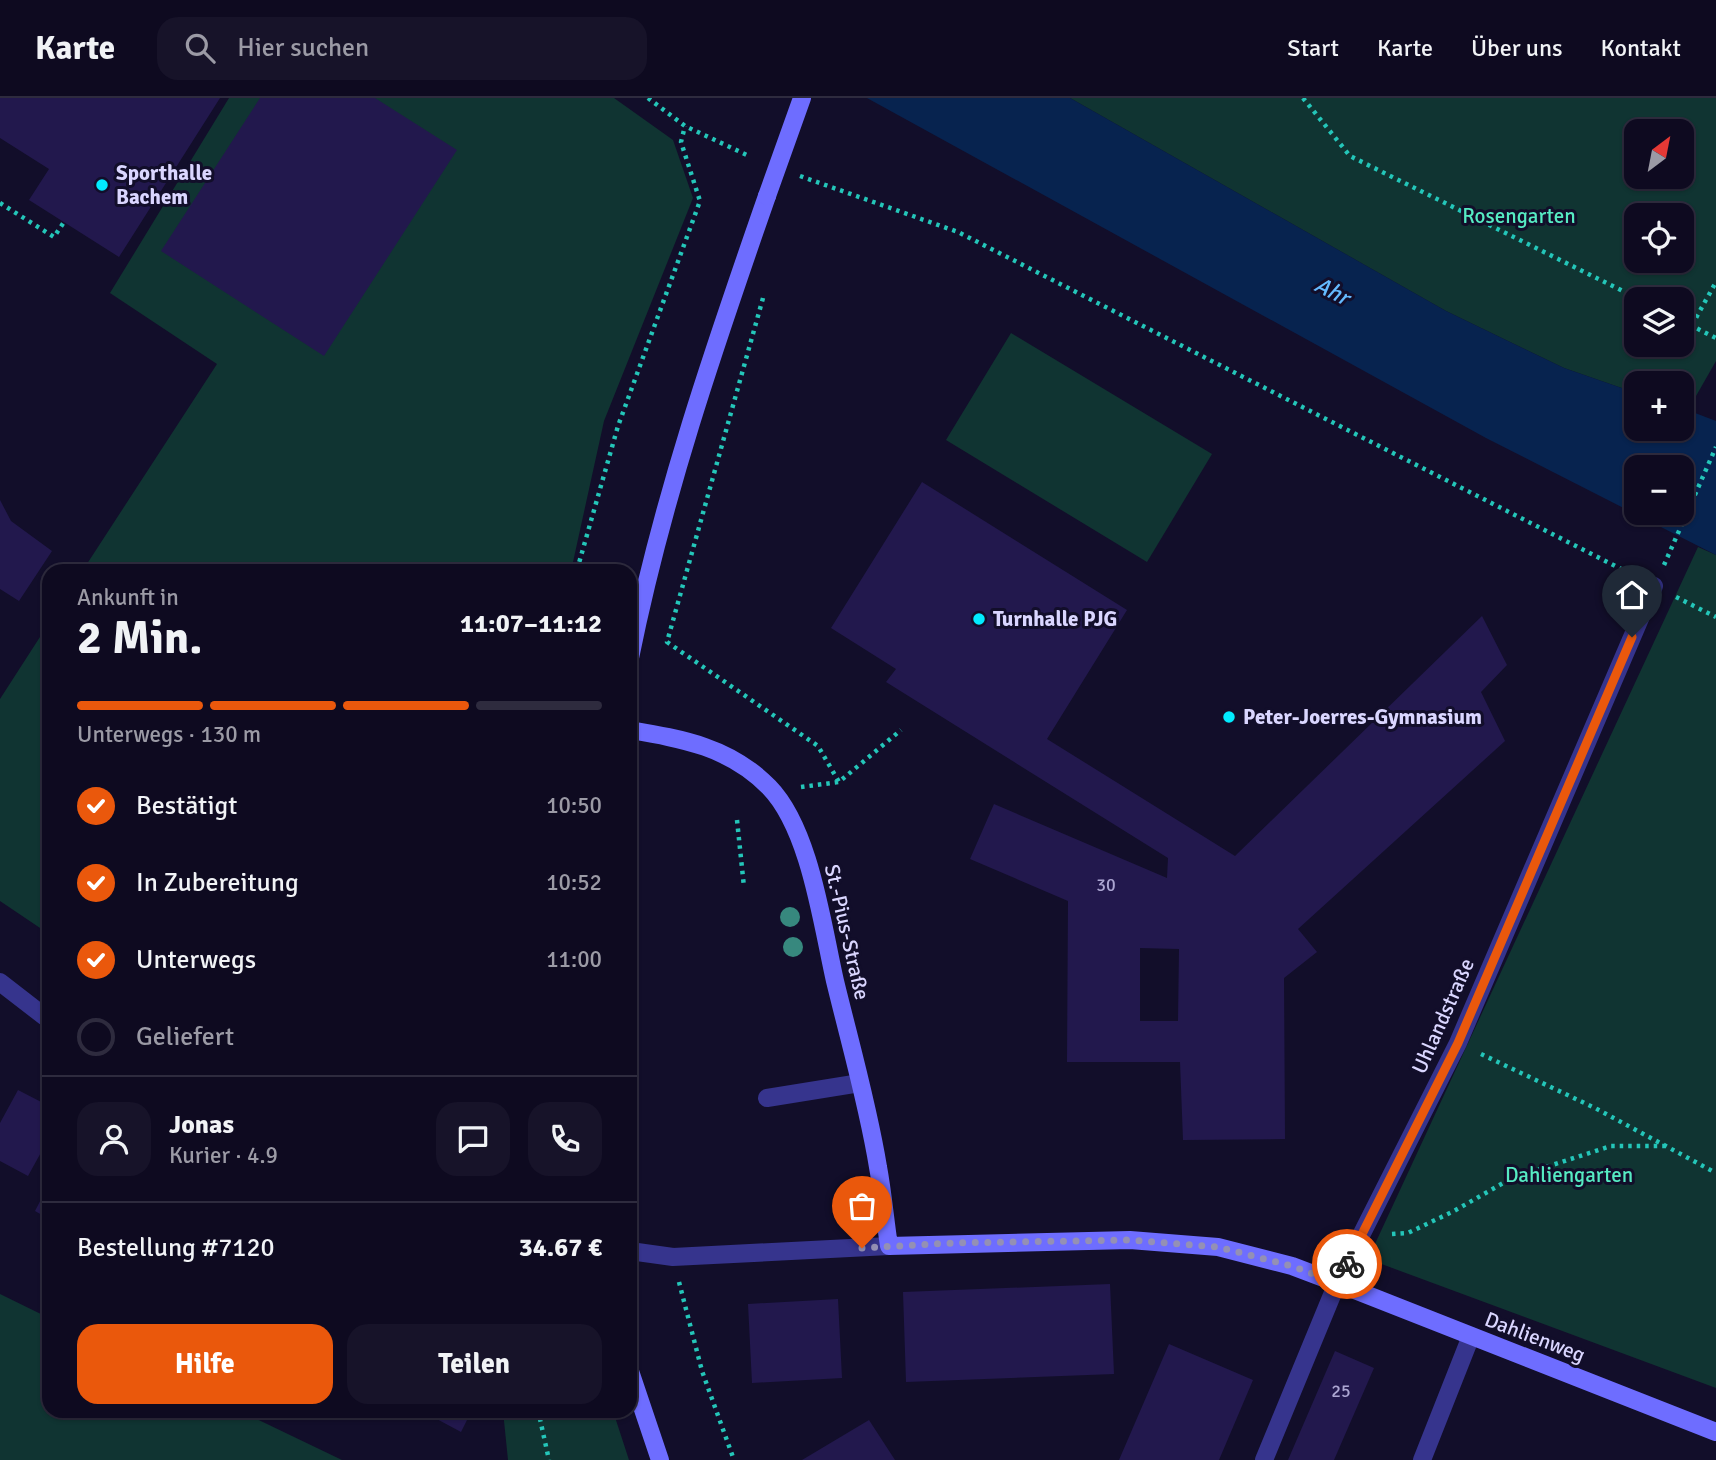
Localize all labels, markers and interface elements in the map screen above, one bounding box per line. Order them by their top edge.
search box [157,17,647,80]
text: Karte [35,28,115,69]
icon: search [181,29,219,67]
text: Hier suchen [237,32,369,64]
text: Start [1287,33,1339,63]
text: Karte [1377,33,1433,63]
text: Über uns [1471,33,1563,63]
text: Kontakt [1601,33,1681,63]
north arrow [1624,119,1694,189]
map controls [1624,119,1694,525]
place label: Sporthalle Bachem [116,160,212,210]
marker: Sporthalle Bachem [94,177,110,193]
park label: Rosengarten [1462,203,1576,229]
button: locate [1624,203,1694,273]
water label: Ahr [1310,270,1357,313]
button: layers [1624,287,1694,357]
button: + [1624,371,1694,441]
button: − [1624,455,1694,525]
pin [1602,565,1662,637]
icon: home [1613,576,1651,614]
text: Ankunft in [77,583,179,612]
place label: Turnhalle PJG [993,606,1117,632]
text: 11:07–11:12 [460,608,602,640]
text: 2 Min. [77,610,202,666]
marker: Turnhalle PJG [971,611,987,627]
place label: Peter-Joerres-Gymnasium [1243,704,1482,730]
marker: Peter-Joerres-Gymnasium [1221,709,1237,725]
text: Unterwegs · 130 m [77,720,261,749]
icon: check [77,787,115,825]
text: Bestätigt [136,790,237,822]
text: 10:50 [546,791,602,820]
street label: St.-Pius-Straße [819,862,875,1002]
icon: check [77,864,115,902]
text: In Zubereitung [136,867,299,899]
text: 10:52 [546,868,602,897]
house number: 30 [1096,874,1116,896]
icon: check [77,941,115,979]
text: Unterwegs [136,944,256,976]
text: 11:00 [546,945,602,974]
street label: Uhlandstraße [1406,954,1480,1078]
text: Geliefert [136,1021,234,1053]
button: person [77,1102,151,1176]
button: chat [436,1102,510,1176]
button: phone [528,1102,602,1176]
text: Jonas [169,1109,234,1141]
text: Kurier · 4.9 [169,1141,278,1170]
park label: Dahliengarten [1505,1162,1633,1188]
pin [832,1176,892,1248]
icon: bag [843,1187,881,1225]
courier [1312,1229,1382,1299]
text: Bestellung #7120 [77,1232,274,1264]
text: 34.67 € [519,1232,602,1264]
icon: bike [1328,1245,1366,1283]
street label: Dahlienweg [1481,1306,1589,1368]
button: Hilfe [77,1324,333,1404]
button: Teilen [347,1324,602,1404]
house number: 25 [1331,1380,1351,1402]

